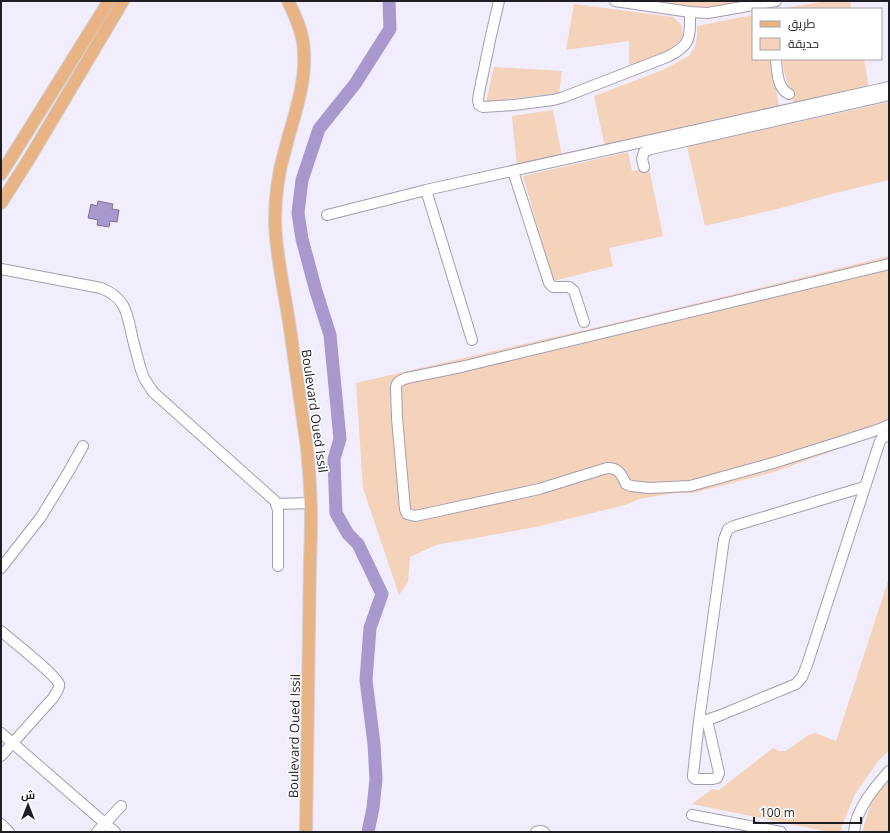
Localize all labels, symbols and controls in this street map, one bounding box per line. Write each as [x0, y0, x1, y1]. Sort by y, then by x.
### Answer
legend [752, 8, 882, 60]
text: طريق [788, 15, 816, 32]
text: حديقة [788, 35, 819, 52]
street label: Boulevard Oued Issil [297, 348, 333, 474]
street label: Boulevard Oued Issil [284, 674, 304, 798]
north arrow [8, 785, 48, 825]
text: ش [21, 787, 35, 802]
scale bar [754, 799, 861, 825]
text: 100 m [760, 804, 795, 821]

